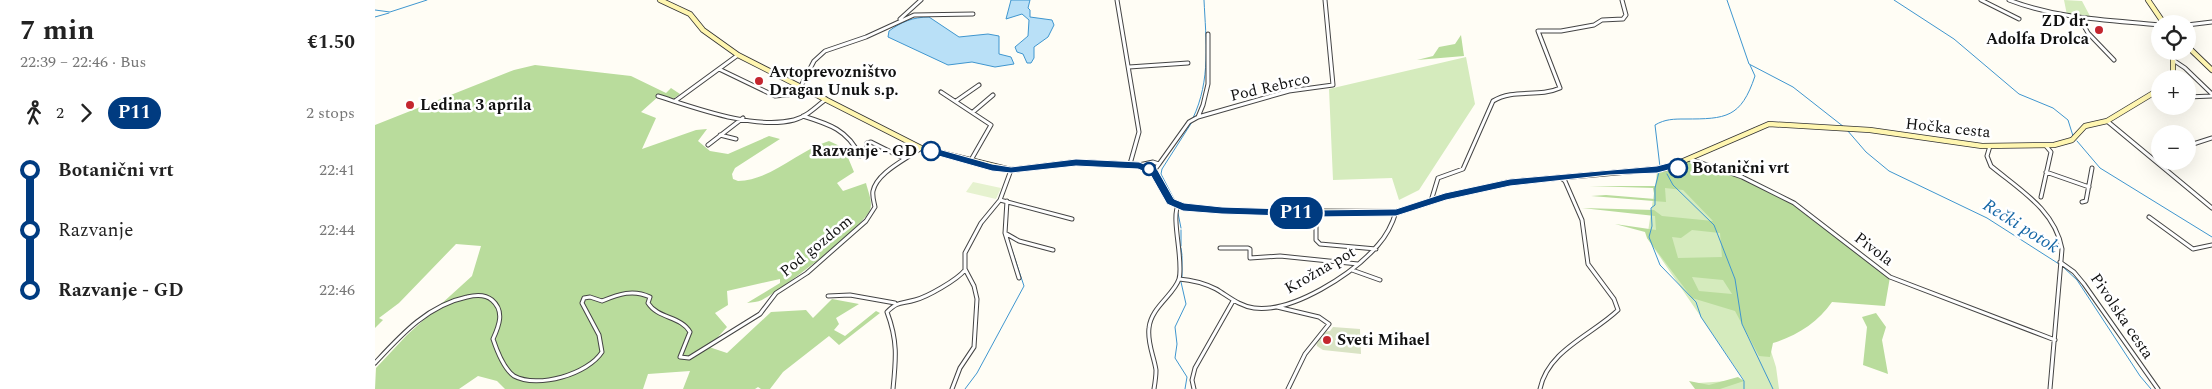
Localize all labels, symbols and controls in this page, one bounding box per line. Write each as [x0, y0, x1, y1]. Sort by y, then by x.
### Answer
text: 7 min [20, 9, 95, 52]
place label: ZD dr. Adolfa Drolca [1986, 9, 2090, 51]
map controls [2151, 15, 2196, 170]
button: locate [2151, 15, 2196, 60]
marker: ZD dr. Adolfa Drolca [2093, 24, 2105, 36]
text: €1.50 [307, 28, 355, 57]
text: 22:39 – 22:46 · Bus [20, 50, 146, 74]
place label: Avtoprevozništvo Dragan Unuk s.p. [769, 60, 899, 102]
street label: Pod Rebrco [1228, 66, 1312, 108]
button: + [2151, 70, 2196, 115]
marker: Avtoprevozništvo Dragan Unuk s.p. [753, 75, 765, 87]
place label: Ledina 3 aprila [420, 93, 532, 117]
icon: walk [20, 99, 48, 127]
icon: forward [72, 99, 100, 127]
text: P11 [118, 99, 151, 126]
marker: Ledina 3 aprila [404, 99, 416, 111]
text: 2 [56, 101, 64, 125]
text: 2 stops [306, 101, 355, 125]
street label: Hočka cesta [1904, 112, 1992, 144]
button: − [2151, 125, 2196, 170]
place label: Razvanje - GD [811, 139, 917, 163]
marker: Razvanje - GD [921, 141, 941, 161]
text: Botanični vrt [58, 156, 174, 185]
place label: Botanični vrt [1692, 156, 1790, 180]
text: 22:41 [319, 158, 355, 182]
marker: Botanični vrt [1668, 158, 1688, 178]
unlabelled marker [1142, 162, 1156, 176]
water label: Rečki potok [1978, 192, 2065, 260]
line badge: P11 [1267, 197, 1325, 229]
text: P11 [1280, 199, 1312, 226]
street label: Pod gozdom [774, 209, 858, 283]
text: Razvanje [58, 216, 134, 245]
text: 22:44 [319, 218, 355, 242]
street label: Pivola [1849, 226, 1899, 272]
street label: Krožna pot [1280, 240, 1360, 300]
street label: Pivolska cesta [2084, 268, 2160, 364]
text: Razvanje - GD [58, 276, 183, 305]
text: 22:46 [319, 278, 355, 302]
place label: Sveti Mihael [1337, 328, 1430, 352]
marker: Sveti Mihael [1321, 334, 1333, 346]

